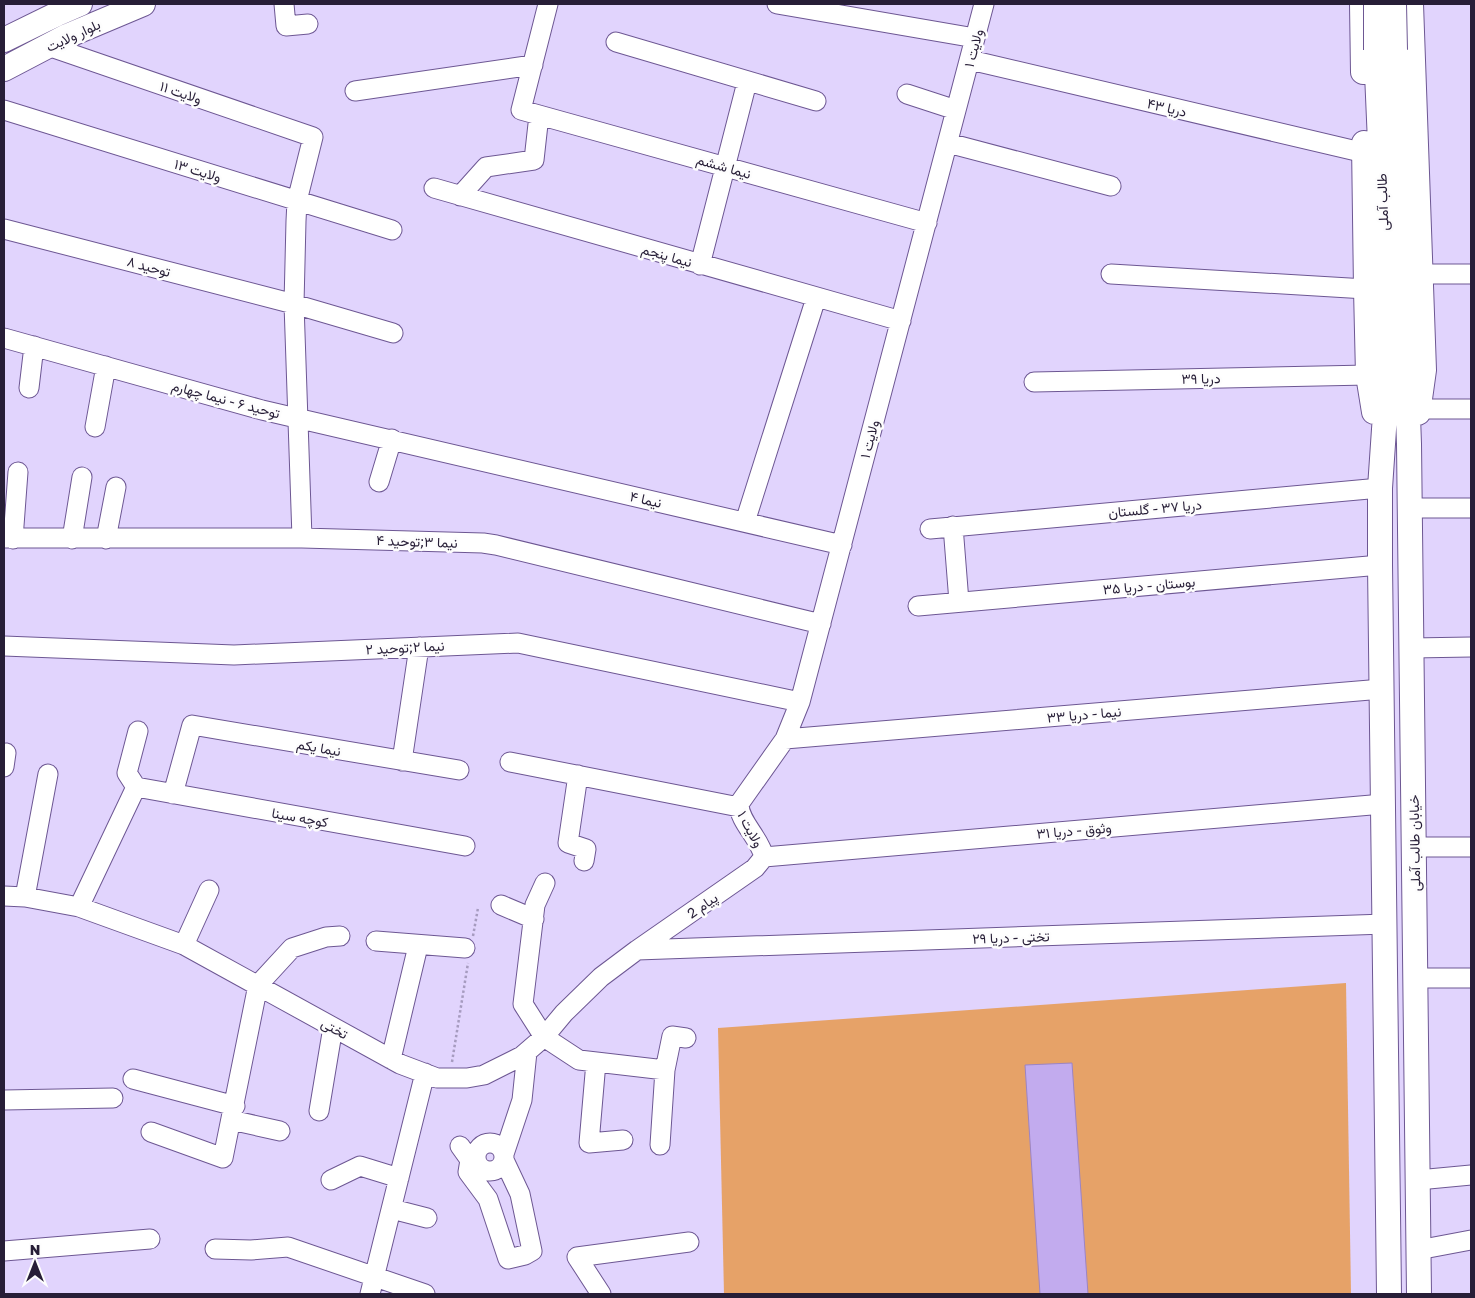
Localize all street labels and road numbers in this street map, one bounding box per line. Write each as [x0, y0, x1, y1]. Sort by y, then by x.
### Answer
street label: بلوار ولایت [43, 15, 103, 56]
street label: ولایت ۱ [960, 27, 987, 69]
street label: ولایت ۱۱ [158, 77, 204, 108]
street label: دریا ۴۳ [1145, 94, 1189, 121]
street label: نیما ششم [694, 150, 753, 183]
street label: ولایت ۱۳ [172, 155, 224, 186]
street label: طالب آملی [1373, 173, 1392, 231]
street label: نیما پنجم [639, 240, 694, 272]
street label: توحید ۸ [125, 252, 173, 281]
street label: دریا ۳۹ [1181, 369, 1221, 388]
street label: توحید ۶ - نیما چهارم [169, 376, 282, 424]
street label: ولایت ۱ [856, 418, 883, 460]
street label: نیما ۴ [628, 487, 664, 511]
street label: دریا ۳۷ - گلستان [1108, 495, 1203, 522]
street label: نیما ۳;توحید ۴ [376, 531, 458, 552]
street label: بوستان - دریا ۳۵ [1102, 572, 1196, 599]
street label: نیما ۲;توحید ۲ [365, 636, 445, 659]
street label: نیما - دریا ۳۳ [1046, 702, 1122, 727]
street label: نیما یکم [295, 735, 342, 760]
street label: خیابان طالب آملی [1405, 795, 1424, 891]
street label: کوچه سینا [270, 804, 330, 832]
street label: ولایت ۱ [733, 808, 768, 851]
street label: وثوق - دریا ۳۱ [1036, 818, 1112, 843]
street label: پیام 2 [683, 888, 722, 923]
street label: تختی - دریا ۲۹ [972, 927, 1050, 948]
street label: تختی [318, 1014, 351, 1043]

